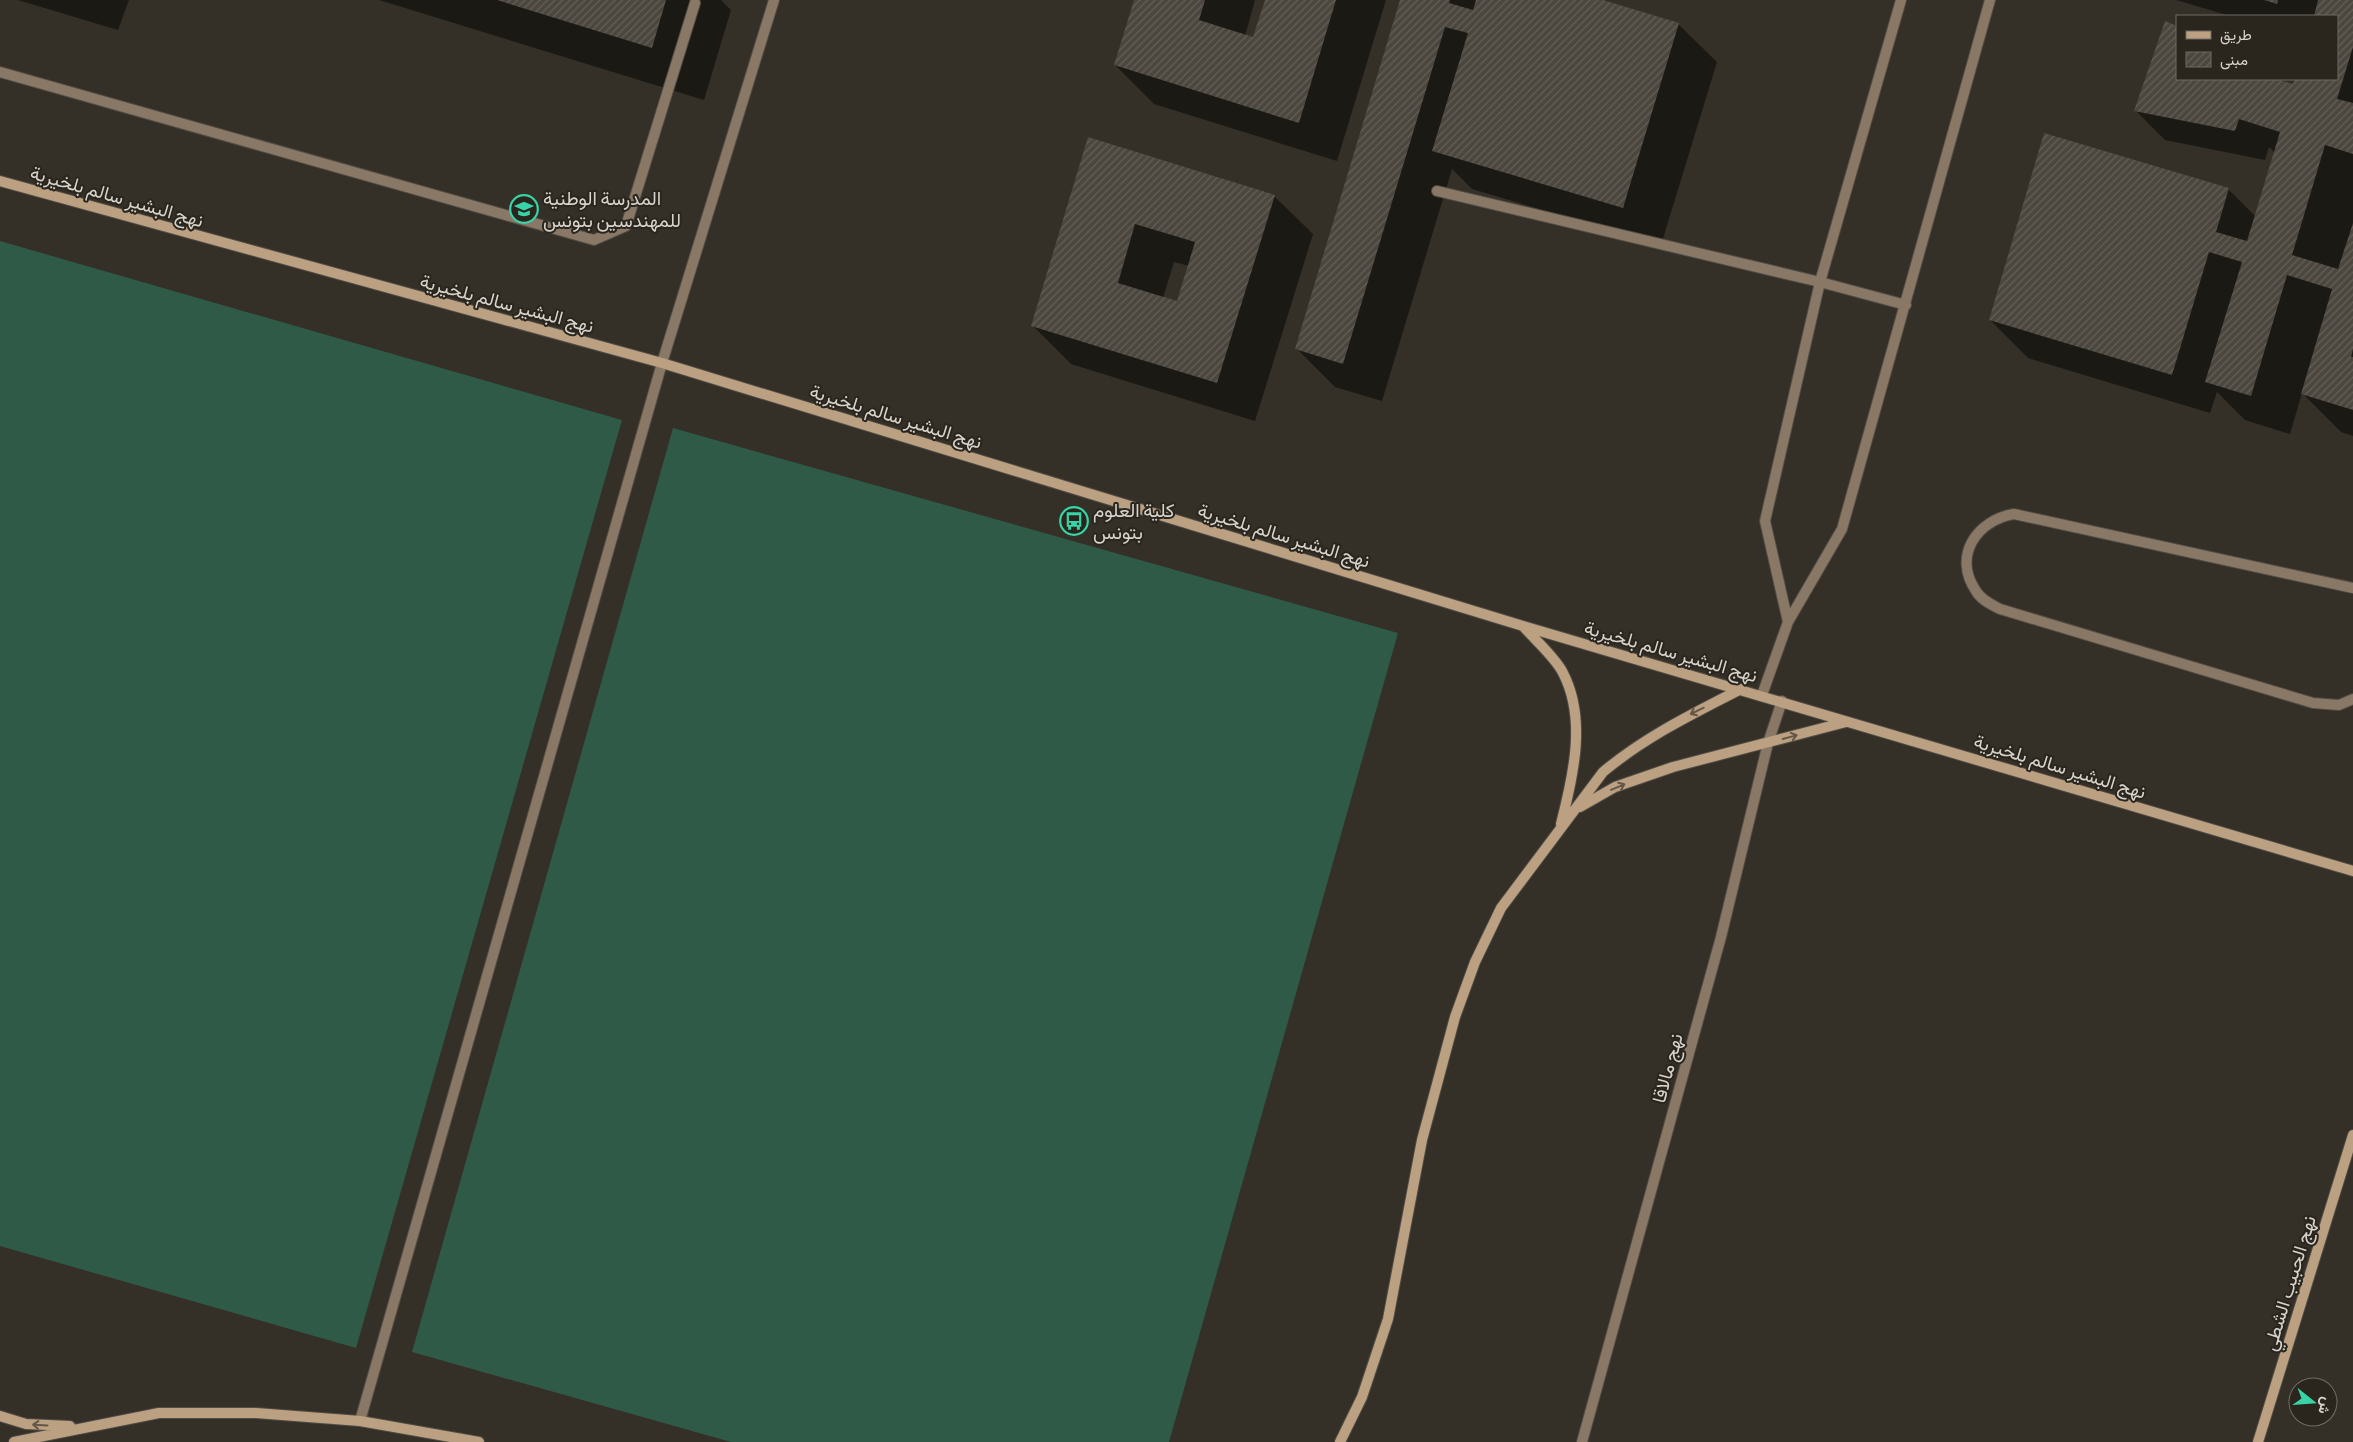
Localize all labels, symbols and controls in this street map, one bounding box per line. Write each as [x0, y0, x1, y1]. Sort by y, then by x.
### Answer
legend [2176, 15, 2338, 80]
text: طريق [2220, 25, 2252, 45]
text: مبنى [2220, 50, 2248, 70]
street label: نهج البشير سالم بلخيرية [27, 160, 206, 234]
place label: المدرسة الوطنية للمهندسين بتونس [543, 186, 681, 232]
school or university icon: المدرسة الوطنية للمهندسين بتونس [509, 194, 539, 224]
street label: نهج البشير سالم بلخيرية [417, 268, 597, 340]
street label: نهج البشير سالم بلخيرية [806, 378, 985, 456]
street label: نهج البشير سالم بلخيرية [1194, 497, 1373, 575]
place label: كلية العلوم بتونس [1093, 498, 1174, 544]
bus stop icon: كلية العلوم بتونس [1059, 506, 1089, 536]
street label: نهج البشير سالم بلخيرية [1581, 615, 1760, 689]
one-way arrow [1690, 707, 1705, 716]
street label: نهج البشير سالم بلخيرية [1970, 728, 2149, 806]
one-way arrow [1782, 731, 1798, 741]
one-way arrow [1610, 781, 1625, 791]
street label: نهج مالاقا [1646, 1031, 1690, 1106]
street label: نهج الحبيب الشطي [2257, 1212, 2325, 1355]
north arrow [2288, 1377, 2338, 1427]
text: ش [2314, 1395, 2336, 1417]
one-way arrow [32, 1420, 48, 1429]

